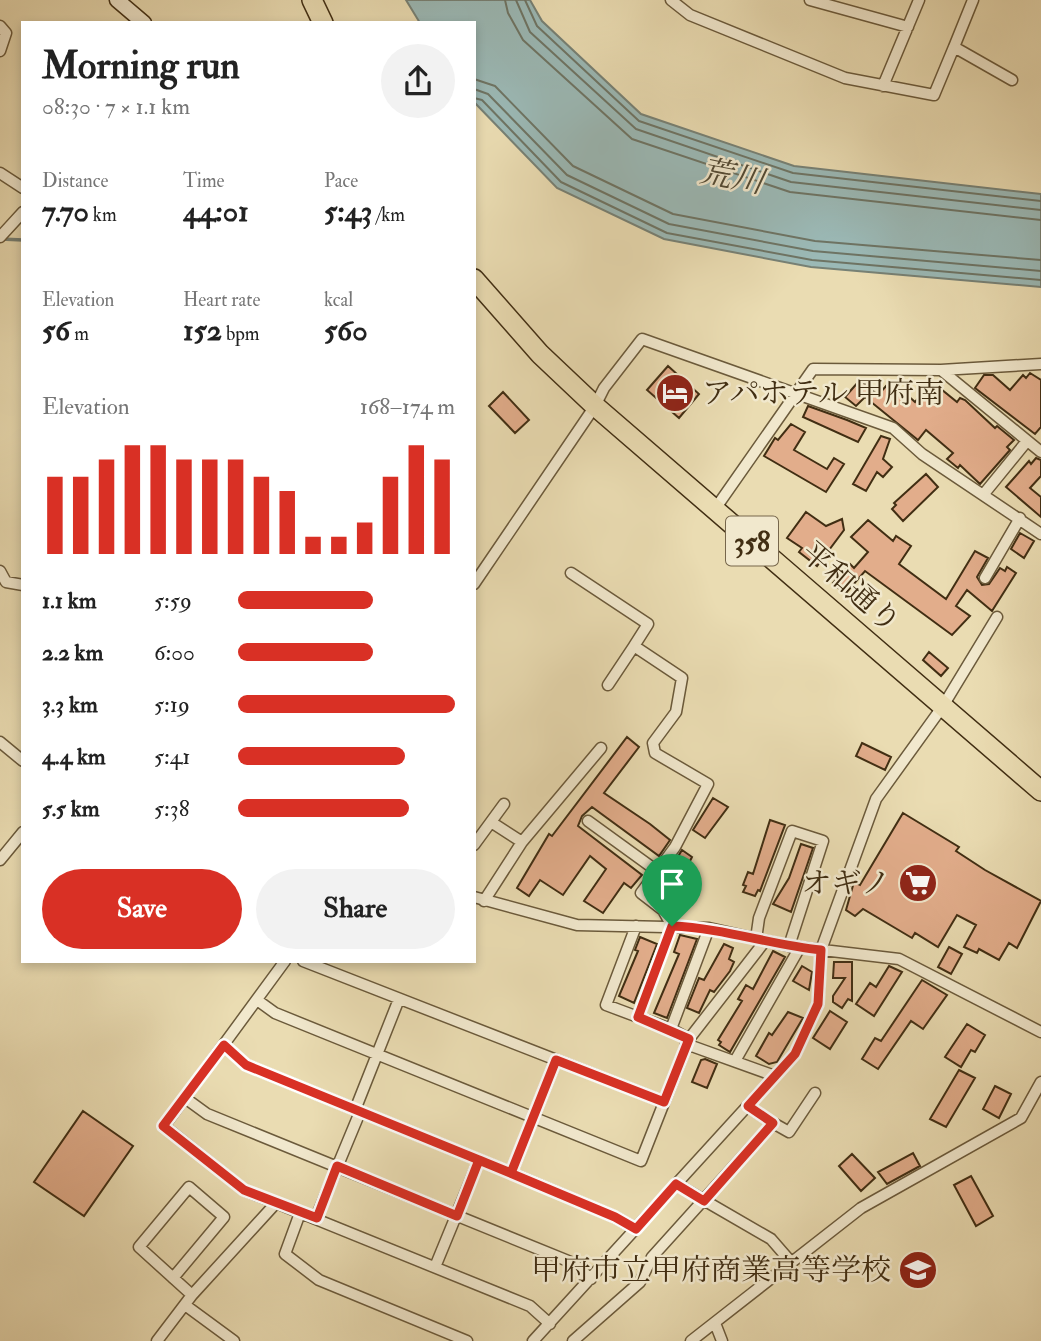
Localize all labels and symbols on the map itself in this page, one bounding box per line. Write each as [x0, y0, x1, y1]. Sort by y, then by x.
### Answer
water label: 荒川 [697, 151, 770, 203]
hotel icon: アパホテル 甲府南 [654, 372, 696, 414]
place label: アパホテル 甲府南 [702, 375, 944, 412]
road number: 358 [726, 516, 778, 566]
street label: 平和通り [793, 534, 908, 641]
pin [642, 854, 702, 926]
supermarket icon: オギノ [897, 862, 939, 904]
place label: オギノ [802, 865, 891, 902]
school or university icon: 甲府市立甲府商業高等学校 [897, 1249, 939, 1291]
place label: 甲府市立甲府商業高等学校 [531, 1252, 891, 1289]

